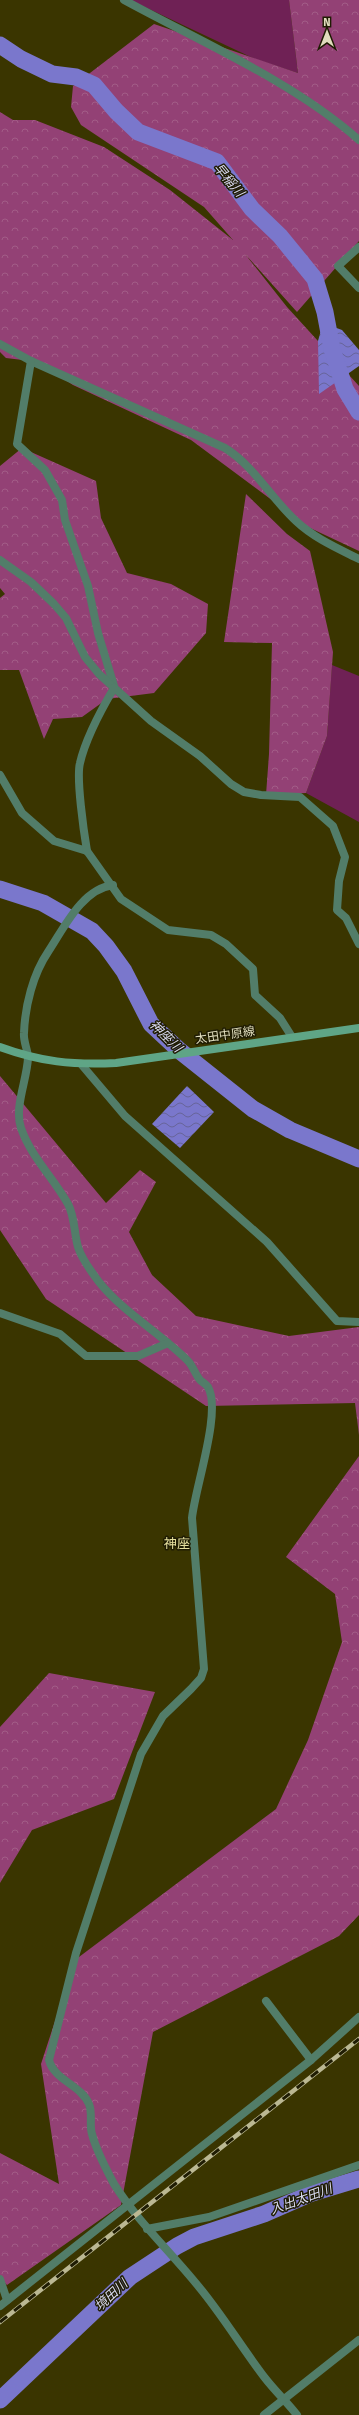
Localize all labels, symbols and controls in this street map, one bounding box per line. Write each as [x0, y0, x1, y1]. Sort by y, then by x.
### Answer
north arrow [307, 12, 347, 52]
text: N [323, 16, 331, 29]
water label: 早稲川 [211, 160, 249, 201]
water label: 神座川 [147, 1017, 187, 1057]
street label: 太田中原線 [194, 1024, 256, 1046]
district label: 神座 [164, 1536, 190, 1551]
water label: 入出太田川 [268, 2180, 336, 2217]
water label: 境田川 [92, 2275, 132, 2314]

